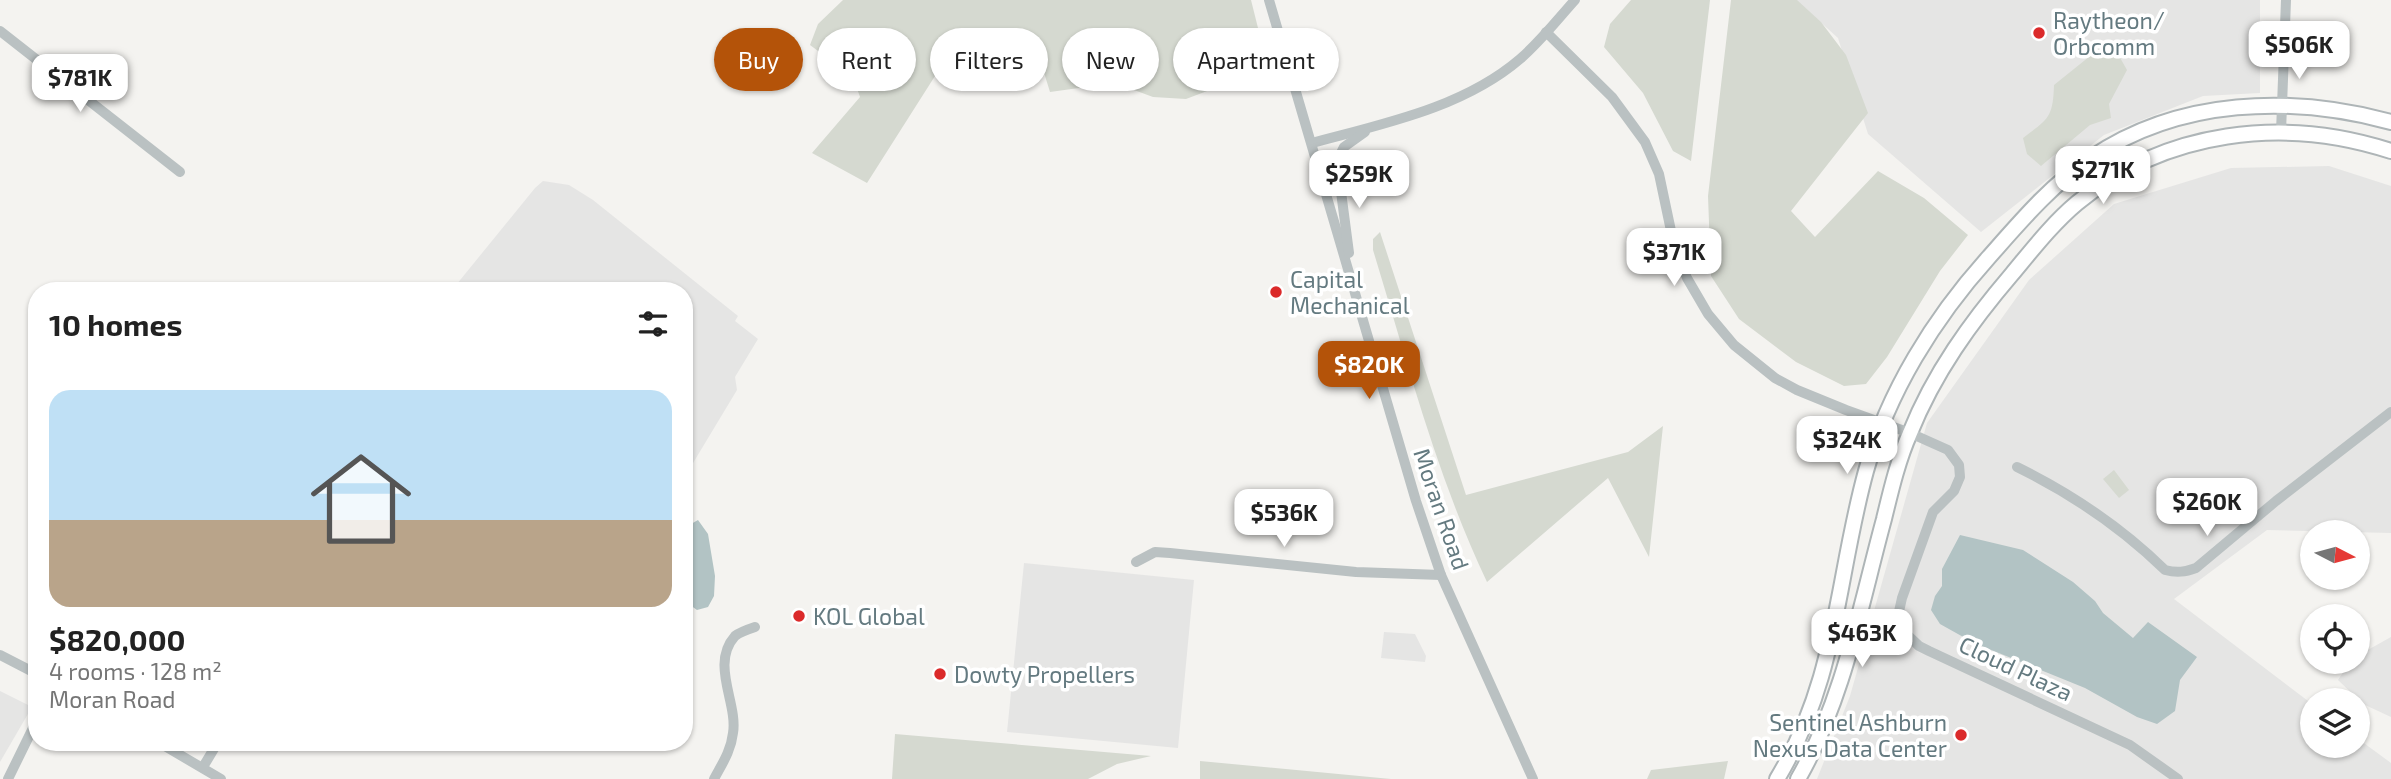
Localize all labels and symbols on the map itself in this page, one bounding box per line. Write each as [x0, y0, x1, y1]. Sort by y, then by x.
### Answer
place label: Raytheon/ Orbcomm [2053, 6, 2165, 60]
pin: $506K [2250, 22, 2348, 81]
marker: Raytheon/ Orbcomm [2031, 25, 2047, 41]
pin: $781K [31, 54, 129, 114]
pin: $271K [2054, 146, 2152, 206]
pin: $259K [1310, 150, 1408, 210]
pin: $371K [1625, 229, 1723, 288]
place label: Capital Mechanical [1290, 265, 1410, 319]
marker: Capital Mechanical [1268, 284, 1284, 300]
pin: $820K [1320, 342, 1418, 401]
pin: $324K [1798, 416, 1896, 476]
street label: Moran Road [1408, 445, 1476, 573]
pin: $260K [2158, 478, 2256, 538]
pin: $536K [1235, 490, 1333, 549]
north arrow [2300, 520, 2370, 590]
place label: KOL Global [813, 602, 925, 630]
marker: KOL Global [791, 608, 807, 624]
pin: $463K [1813, 610, 1911, 669]
street label: Cloud Plaza [1955, 630, 2077, 706]
place label: Dowty Propellers [954, 660, 1135, 688]
marker: Dowty Propellers [932, 666, 948, 682]
place label: Sentinel Ashburn Nexus Data Center [1753, 708, 1947, 762]
marker: Sentinel Ashburn Nexus Data Center [1953, 727, 1969, 743]

